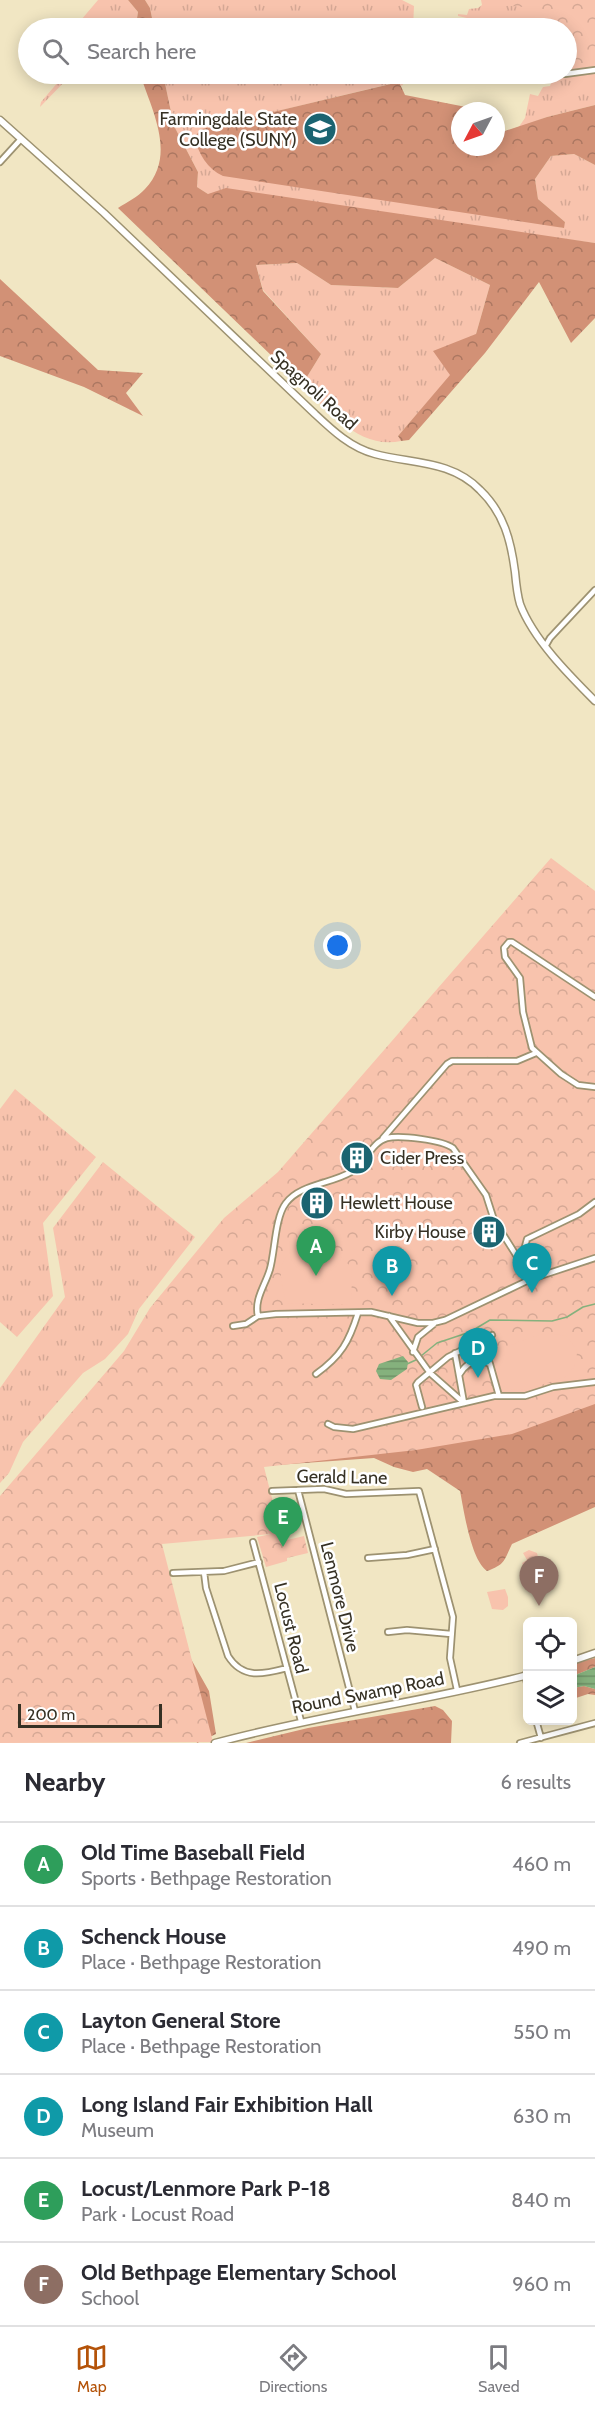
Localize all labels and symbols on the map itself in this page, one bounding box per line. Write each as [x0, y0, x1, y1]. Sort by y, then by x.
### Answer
north arrow [451, 102, 505, 156]
place label: Farmingdale State College (SUNY) [160, 108, 297, 151]
school or university icon: Farmingdale State College (SUNY) [302, 111, 338, 147]
street label: Spagnoli Road [266, 345, 362, 435]
your location [323, 931, 352, 960]
building icon: Cider Press [339, 1140, 375, 1176]
place label: Cider Press [380, 1147, 464, 1169]
building icon: Hewlett House [299, 1185, 335, 1221]
place label: Hewlett House [340, 1192, 453, 1214]
building icon: Kirby House [471, 1214, 507, 1250]
place label: Kirby House [374, 1221, 466, 1243]
pin: A [296, 1226, 336, 1276]
pin: C [512, 1244, 552, 1293]
pin: B [372, 1246, 412, 1296]
pin: D [458, 1328, 498, 1378]
street label: Gerald Lane [297, 1465, 387, 1489]
pin: E [264, 1498, 302, 1547]
street label: Lenmore Drive [316, 1540, 364, 1654]
pin: F [520, 1556, 558, 1606]
street label: Locust Road [269, 1580, 313, 1676]
street label: Round Swamp Road [290, 1667, 446, 1719]
scale bar [18, 1701, 162, 1728]

